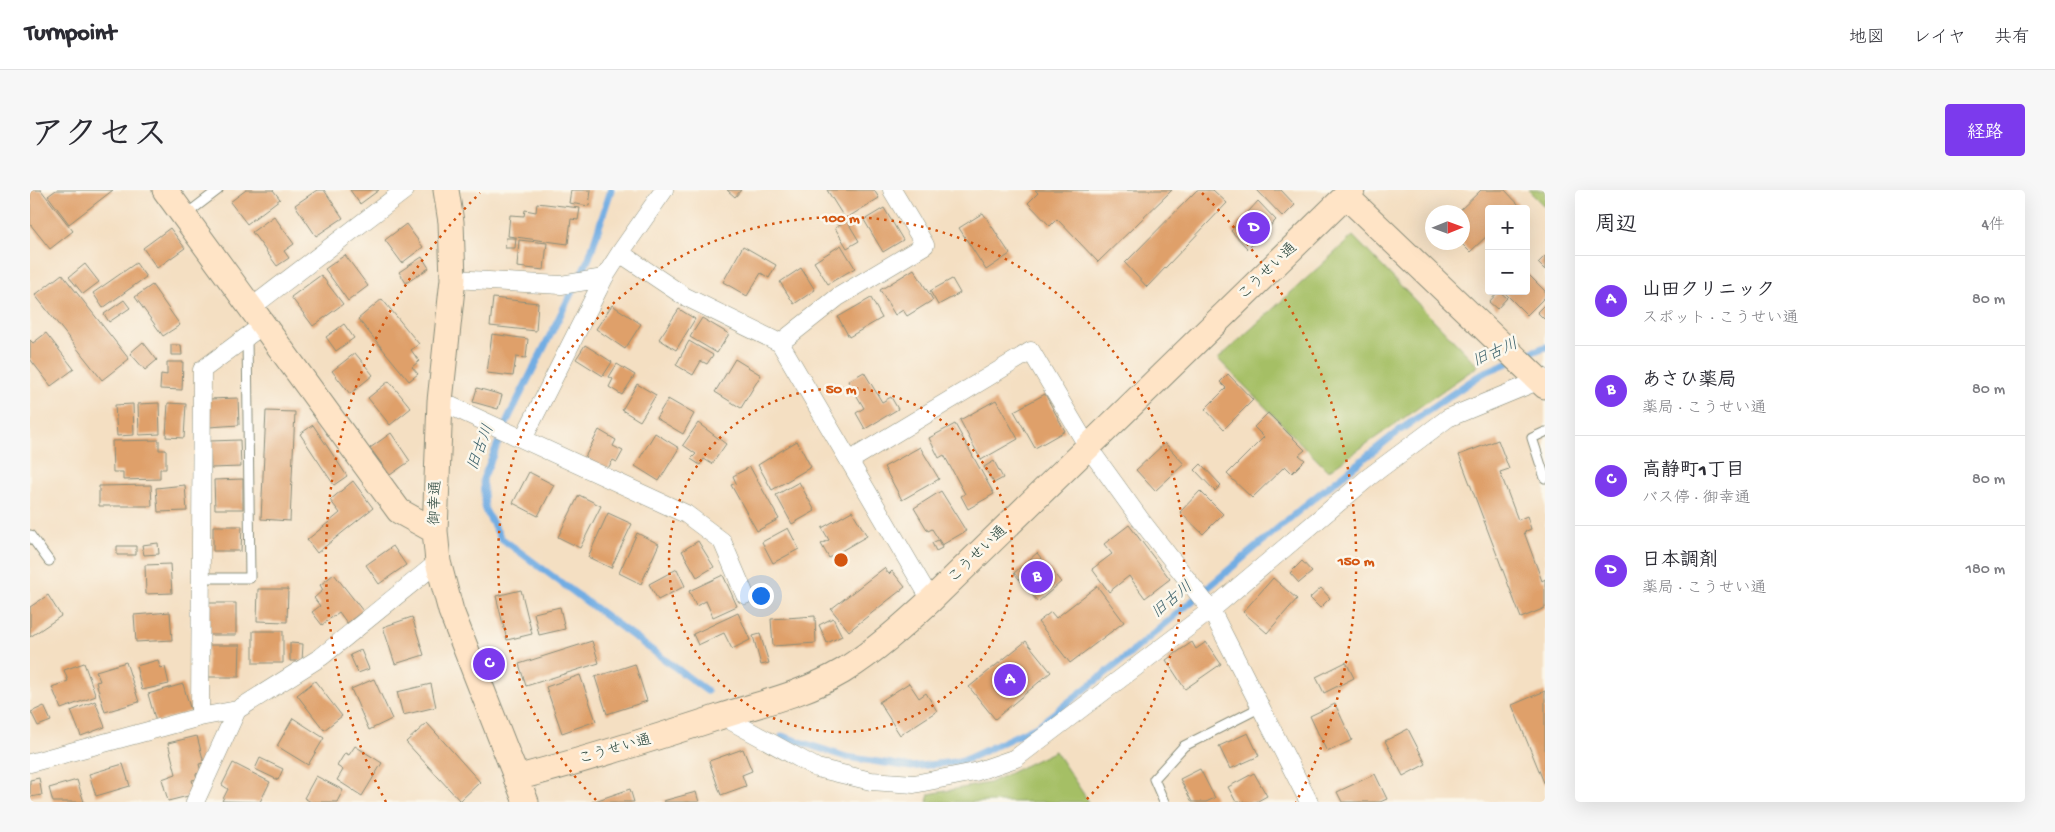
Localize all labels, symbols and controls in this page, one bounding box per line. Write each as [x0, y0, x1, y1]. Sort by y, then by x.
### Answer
text: Turnpoint [25, 20, 116, 49]
text: 地図 [1849, 28, 1885, 49]
text: レイヤ [1913, 28, 1966, 49]
text: 共有 [1994, 28, 2030, 49]
button: 経路 [1945, 104, 2025, 156]
text: アクセス [30, 117, 168, 158]
north arrow [1425, 205, 1470, 250]
map controls [1485, 205, 1530, 295]
button: + [1485, 205, 1530, 250]
pin: D [1238, 209, 1270, 247]
text: 100 m [821, 210, 860, 228]
text: 周辺 [1595, 214, 1637, 239]
text: 4件 [1981, 217, 2005, 236]
street label: こうせい通 [1235, 239, 1301, 305]
button: − [1485, 250, 1530, 295]
text: 山田クリニック [1642, 280, 1775, 303]
text: A [1606, 291, 1616, 310]
text: 80 m [1972, 291, 2005, 310]
text: スポット · こうせい通 [1642, 310, 1799, 329]
water label: 旧古川 [1470, 335, 1522, 372]
text: あさひ薬局 [1642, 370, 1736, 393]
text: 50 m [826, 381, 857, 399]
text: B [1607, 381, 1615, 400]
text: 80 m [1972, 381, 2005, 400]
text: 薬局 · こうせい通 [1642, 400, 1767, 419]
water label: 旧古川 [464, 422, 499, 474]
text: 高静町1丁目 [1642, 460, 1745, 483]
text: C [1607, 471, 1615, 490]
text: 80 m [1972, 471, 2005, 490]
street label: 御幸通 [425, 480, 446, 526]
text: バス停 · 御幸通 [1642, 490, 1751, 509]
street label: こうせい通 [945, 522, 1011, 588]
text: 日本調剤 [1642, 550, 1718, 573]
centre of rings [832, 551, 850, 569]
text: 150 m [1337, 553, 1375, 571]
pin: B [1021, 558, 1053, 596]
text: D [1606, 561, 1616, 580]
text: 180 m [1966, 561, 2005, 580]
water label: 旧古川 [1148, 578, 1197, 624]
text: 薬局 · こうせい通 [1642, 580, 1767, 599]
your location [748, 583, 774, 609]
pin: C [473, 645, 505, 683]
pin: A [994, 661, 1026, 699]
street label: こうせい通 [576, 731, 654, 769]

